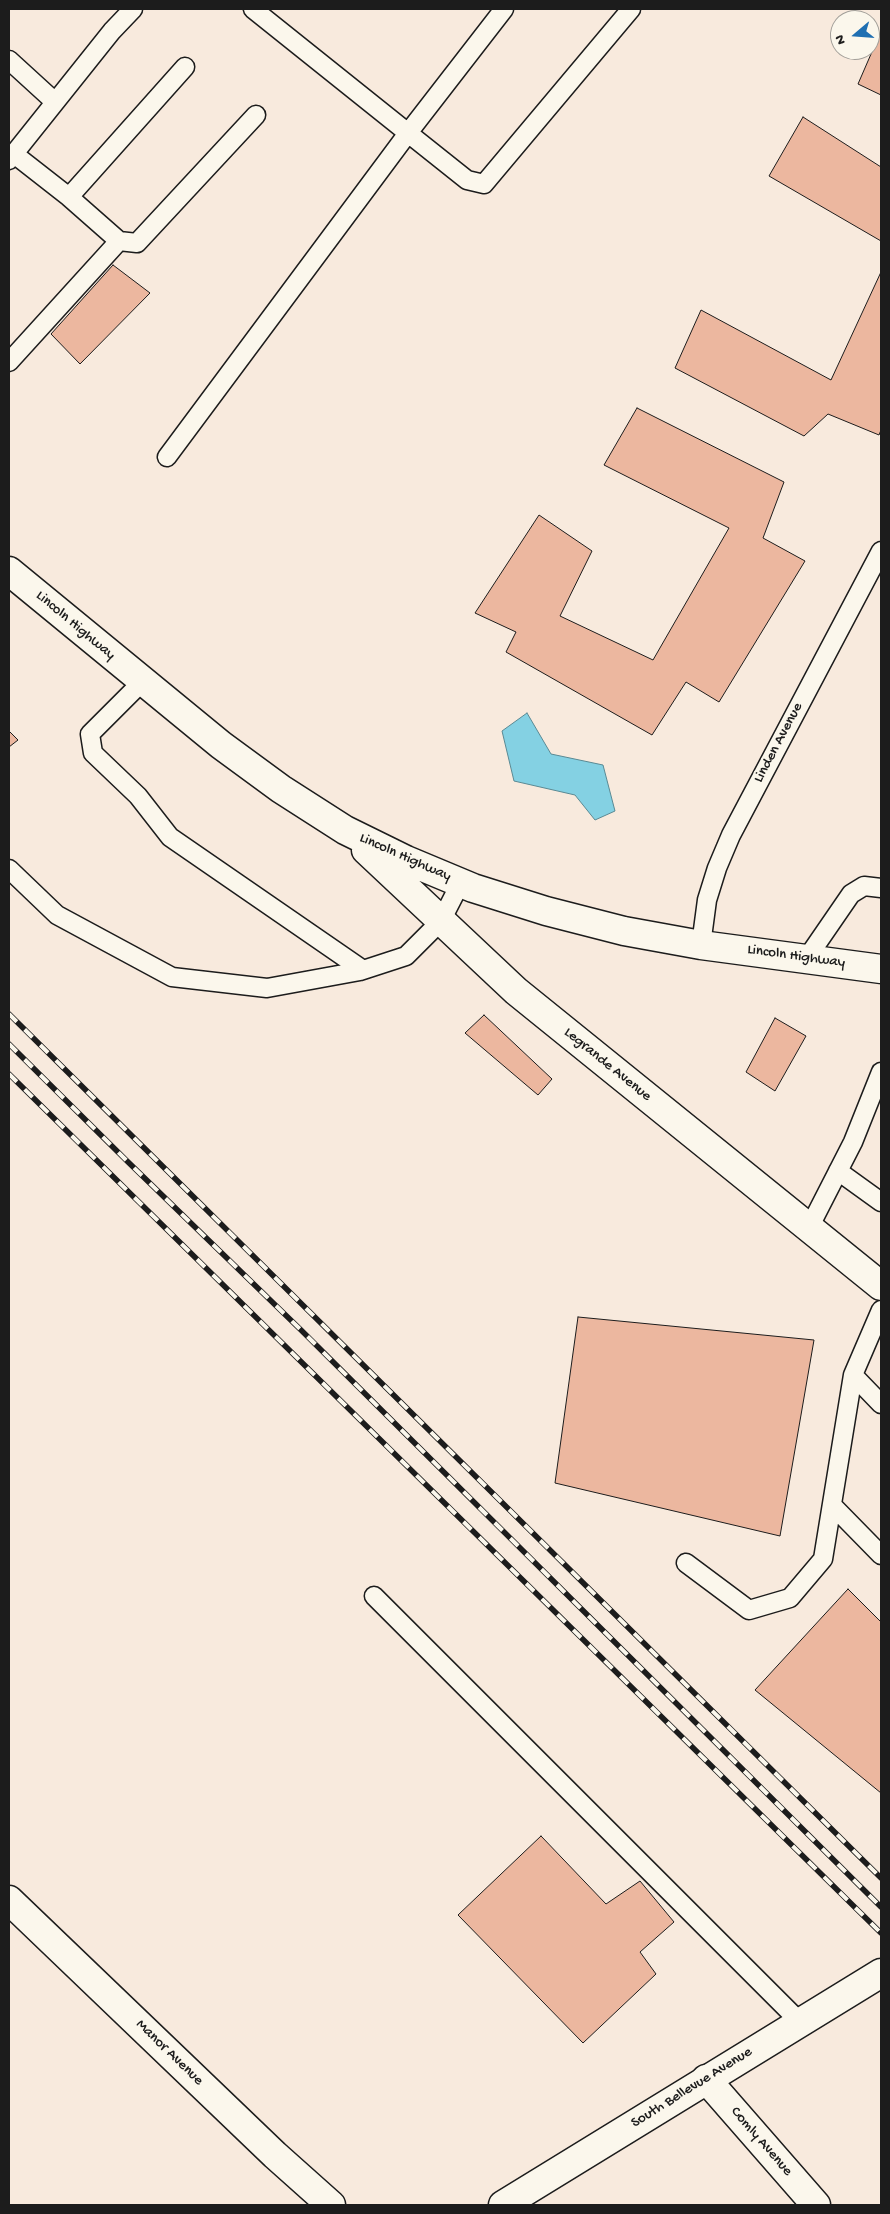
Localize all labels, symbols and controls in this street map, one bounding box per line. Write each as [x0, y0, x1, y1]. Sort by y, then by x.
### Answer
north arrow [830, 10, 880, 60]
text: N [832, 33, 851, 46]
street label: Lincoln Highway [31, 587, 119, 665]
street label: Linden Avenue [750, 700, 808, 786]
street label: Lincoln Highway [356, 830, 454, 886]
street label: Lincoln Highway [746, 941, 846, 973]
street label: Legrande Avenue [559, 1024, 655, 1106]
street label: Manor Avenue [131, 2016, 207, 2090]
street label: South Bellevue Avenue [628, 2043, 756, 2133]
street label: Comly Avenue [726, 2104, 796, 2180]

